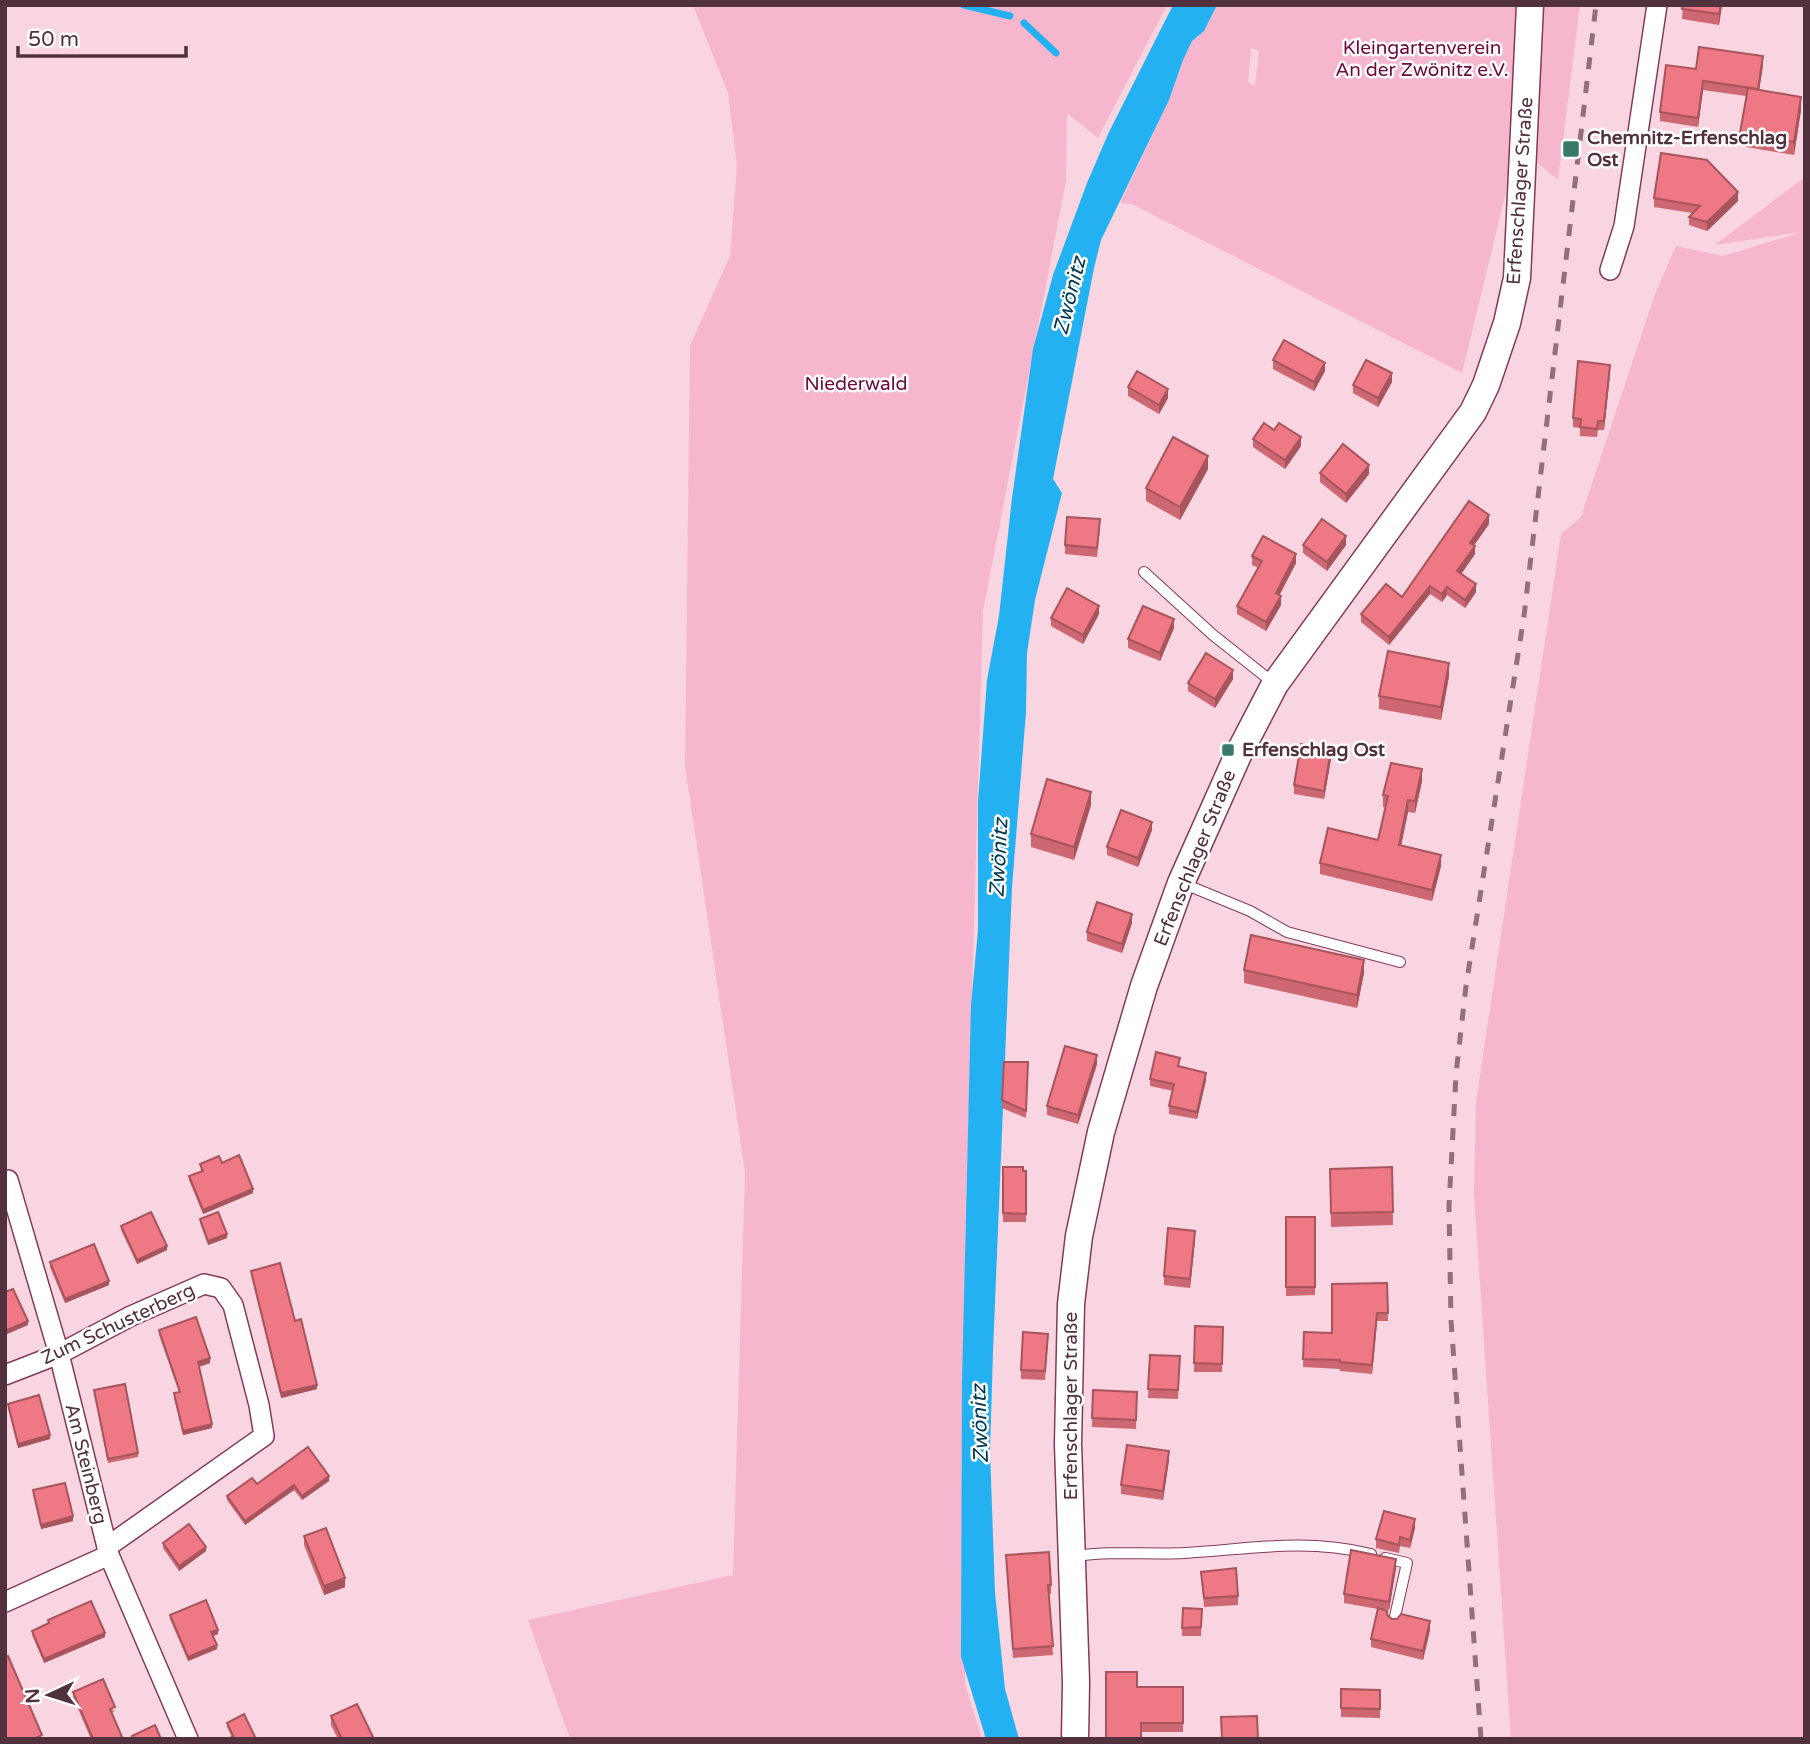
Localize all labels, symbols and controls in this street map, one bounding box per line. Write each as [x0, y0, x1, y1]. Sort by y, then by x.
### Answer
scale bar [18, 14, 186, 58]
text: 50 m [28, 27, 79, 52]
park label: Kleingartenverein An der Zwönitz e.V. [1335, 37, 1509, 81]
street label: Erfenschlager Straße [1502, 96, 1538, 286]
place label: Chemnitz-Erfenschlag Ost [1587, 127, 1787, 171]
marker: Chemnitz-Erfenschlag Ost [1561, 139, 1581, 159]
water label: Zwönitz [1048, 253, 1092, 337]
park label: Niederwald [805, 373, 907, 395]
place label: Erfenschlag Ost [1242, 739, 1386, 762]
marker: Erfenschlag Ost [1220, 742, 1236, 758]
street label: Erfenschlager Straße [1150, 767, 1240, 949]
water label: Zwönitz [984, 816, 1014, 898]
street label: Zum Schusterberg [38, 1279, 198, 1369]
street label: Erfenschlager Straße [1060, 1312, 1082, 1500]
water label: Zwönitz [966, 1382, 994, 1464]
street label: Am Steinberg [60, 1401, 112, 1527]
north arrow [14, 1660, 84, 1730]
text: N [22, 1688, 45, 1704]

